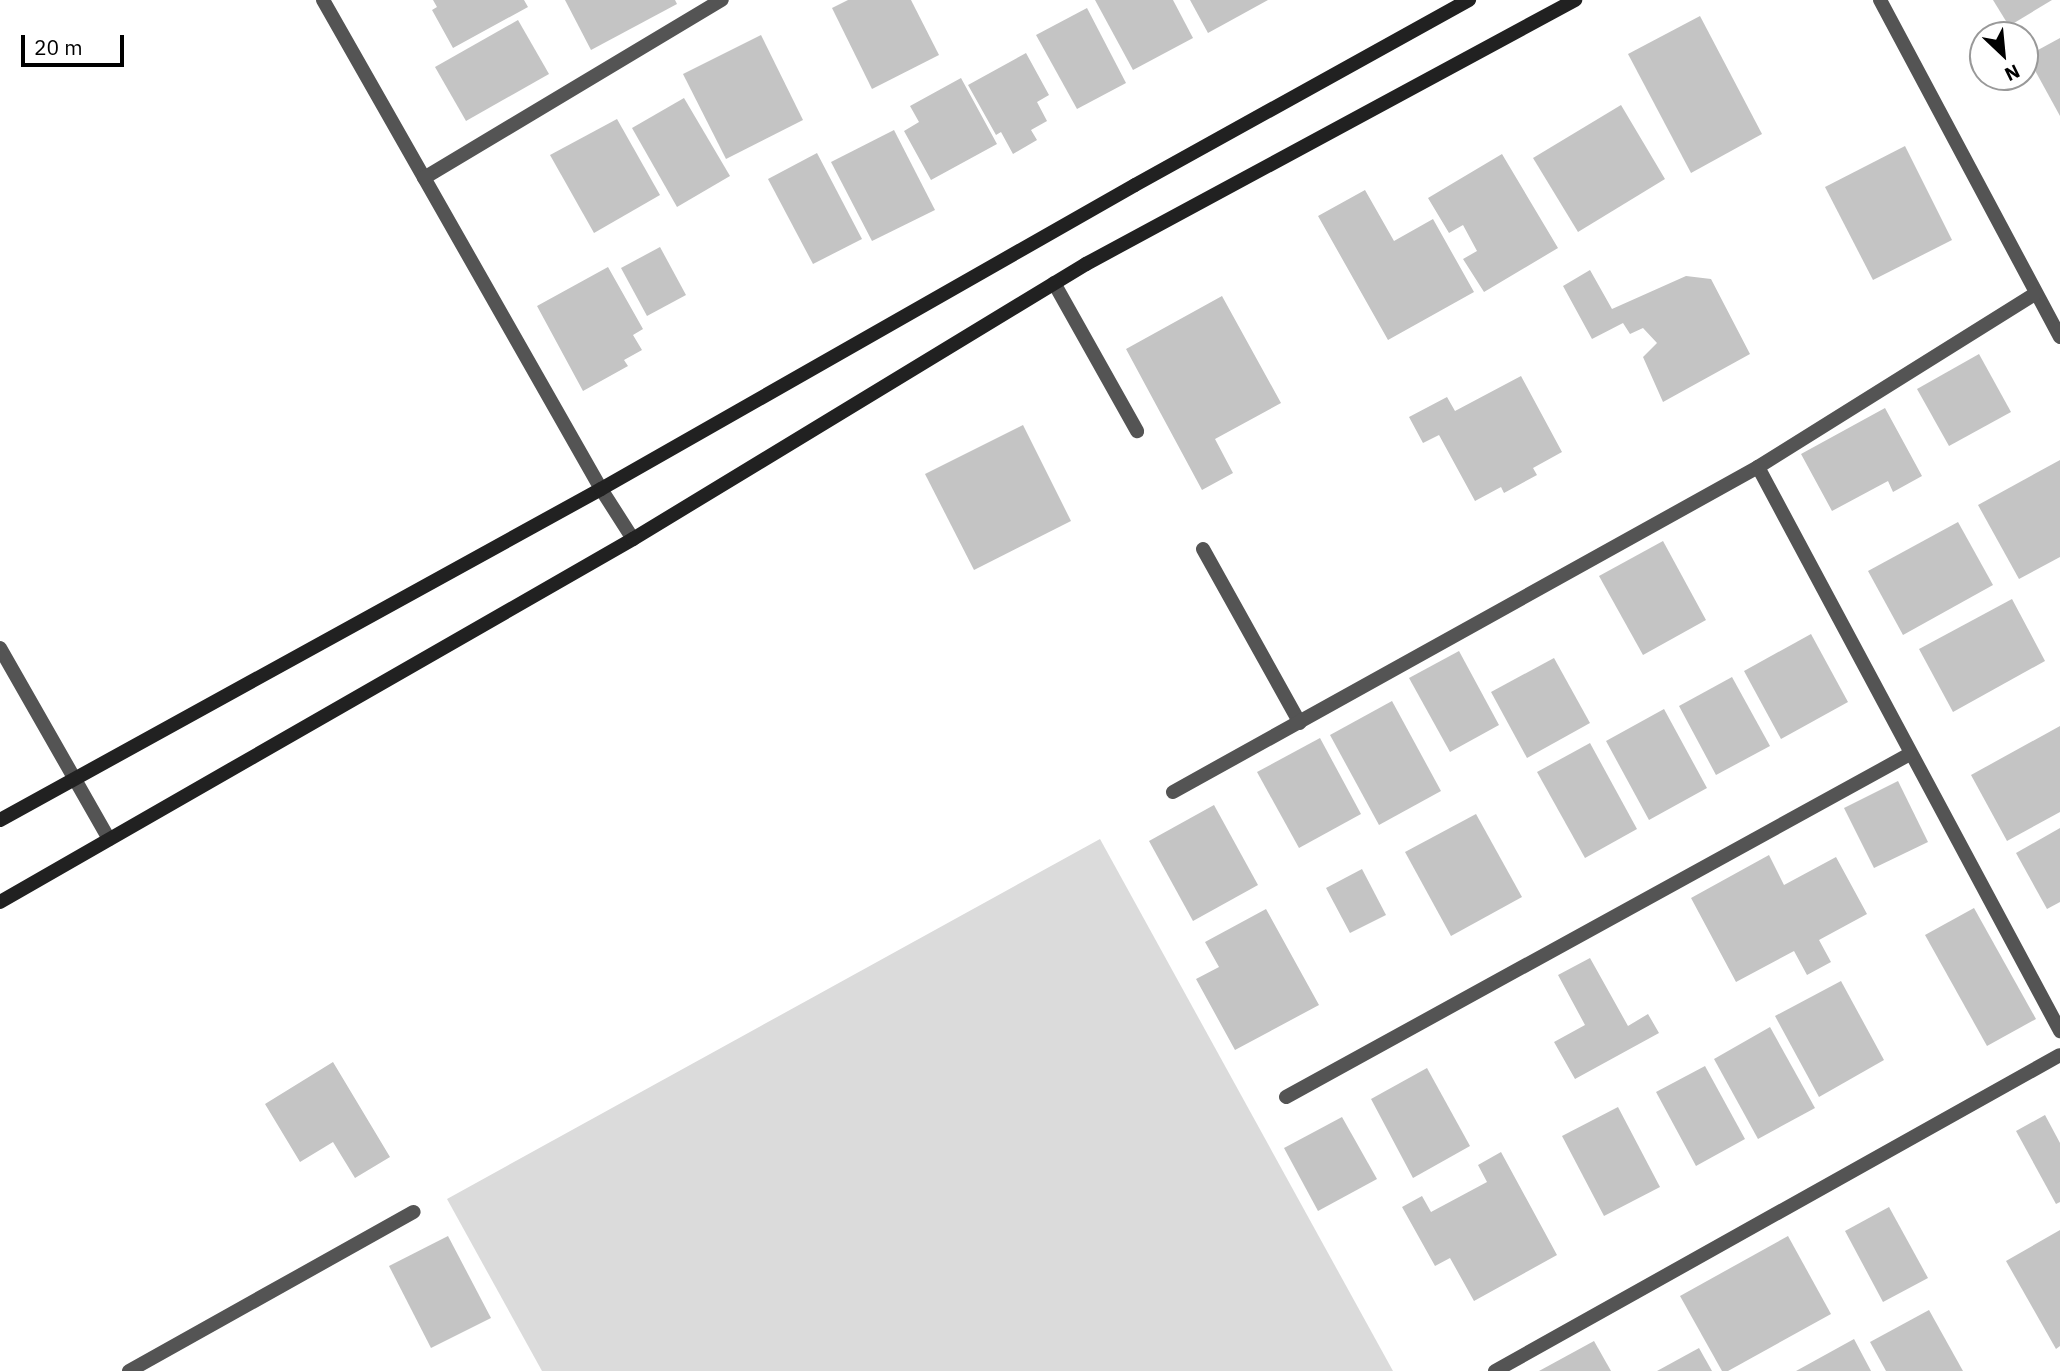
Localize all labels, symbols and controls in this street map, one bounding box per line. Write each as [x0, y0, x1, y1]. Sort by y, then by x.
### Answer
scale bar [24, 21, 128, 65]
north arrow [1969, 21, 2039, 91]
text: 20 m [34, 33, 83, 61]
text: N [2001, 59, 2024, 87]

